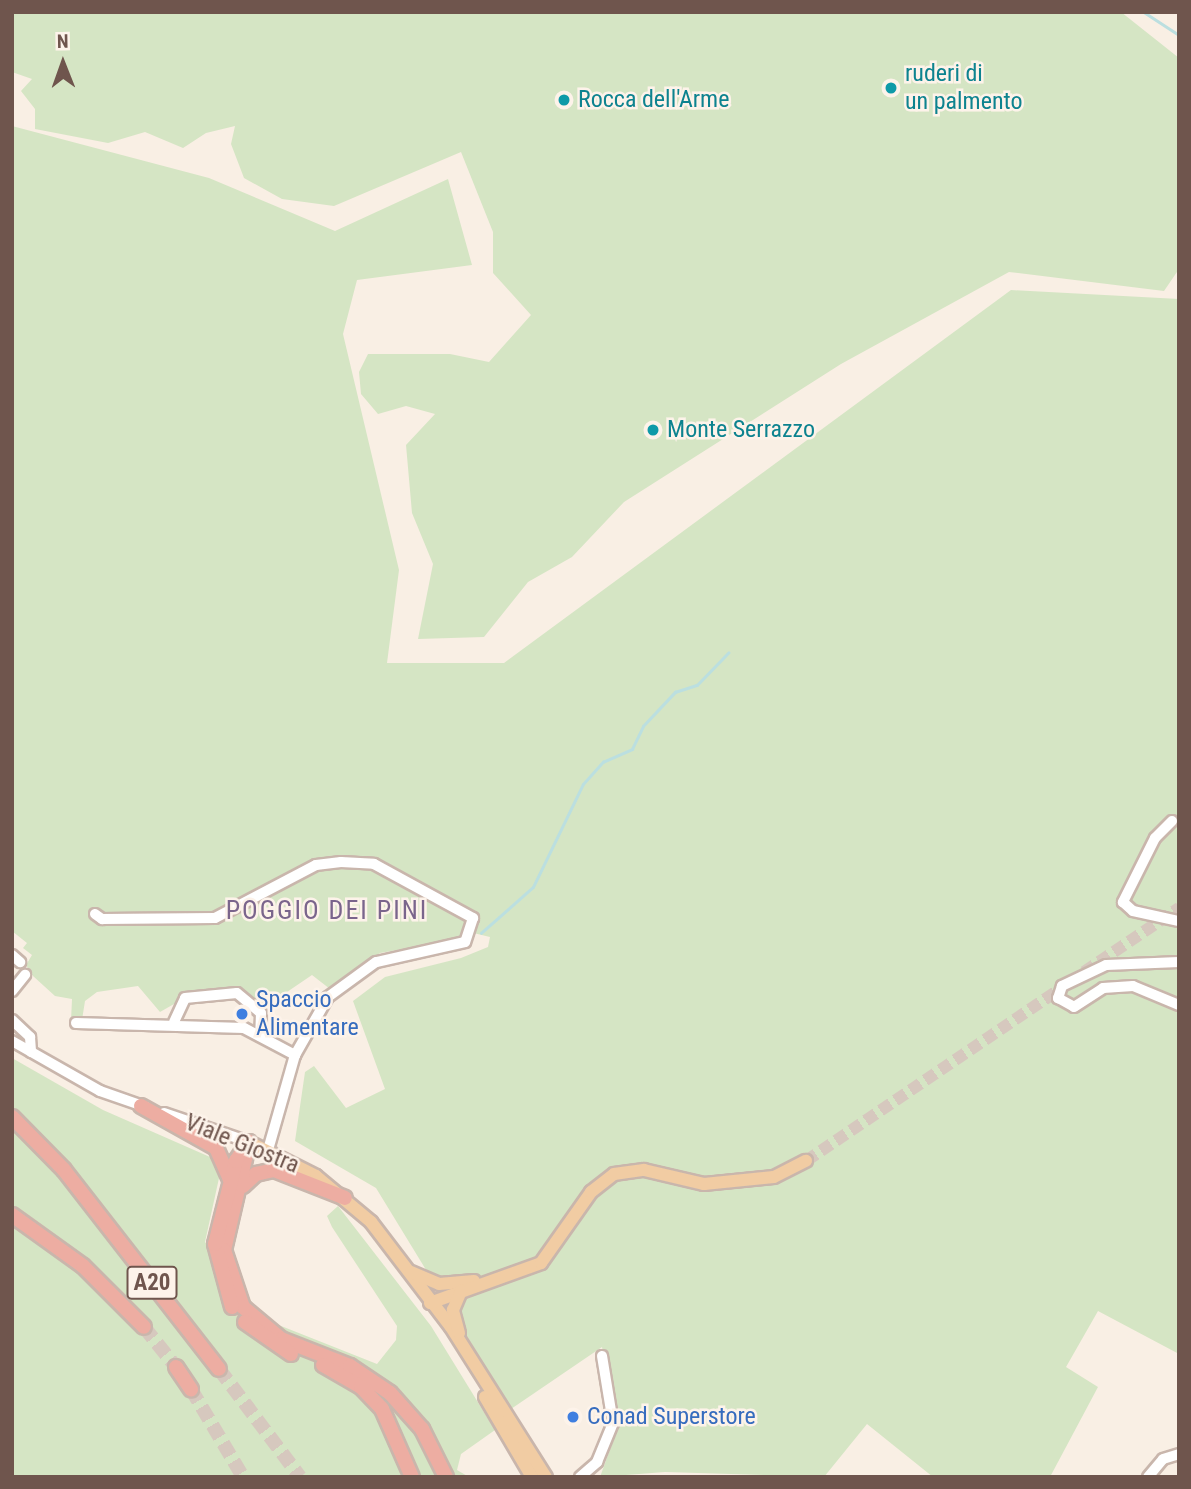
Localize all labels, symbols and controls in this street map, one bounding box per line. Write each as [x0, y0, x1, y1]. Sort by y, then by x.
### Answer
north arrow [28, 28, 98, 98]
text: N [57, 30, 69, 53]
place label: ruderi di un palmento [905, 60, 1022, 116]
marker: ruderi di un palmento [883, 80, 899, 96]
place label: Rocca dell'Arme [578, 86, 729, 114]
marker: Rocca dell'Arme [556, 92, 572, 108]
place label: Monte Serrazzo [667, 416, 815, 444]
marker: Monte Serrazzo [645, 422, 661, 438]
district label: POGGIO DEI PINI [228, 895, 426, 927]
place label: Spaccio Alimentare [256, 986, 359, 1042]
marker: Spaccio Alimentare [234, 1006, 250, 1022]
street label: Viale Giostra [181, 1108, 303, 1180]
road number: A20 [126, 1264, 178, 1302]
place label: Conad Superstore [587, 1403, 756, 1431]
marker: Conad Superstore [565, 1409, 581, 1425]

